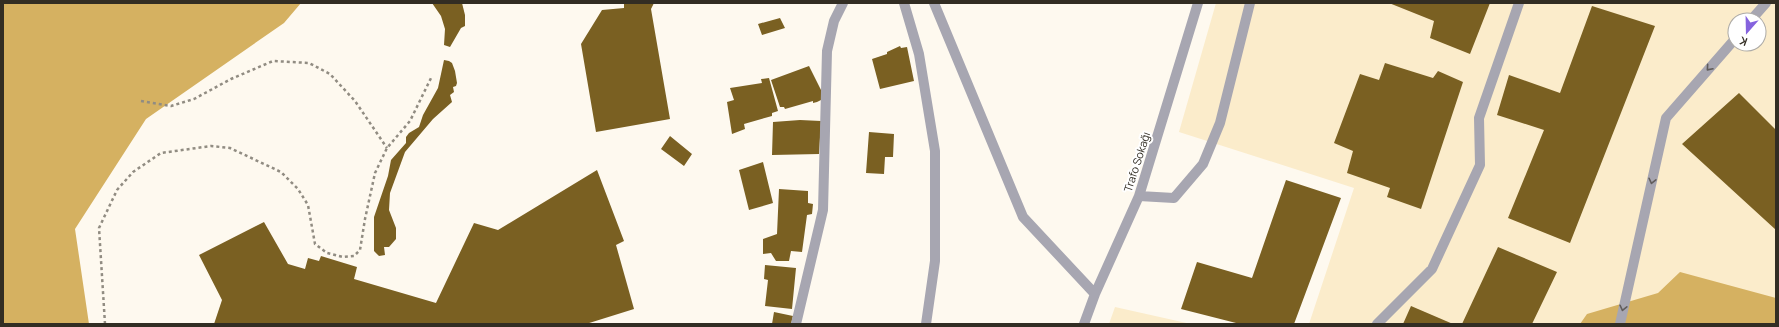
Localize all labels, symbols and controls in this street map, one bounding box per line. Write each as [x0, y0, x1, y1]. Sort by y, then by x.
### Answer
north arrow [1727, 12, 1767, 52]
text: K [1737, 33, 1749, 50]
one-way arrow [1707, 64, 1714, 71]
street label: Trafo Sokağı [1120, 130, 1153, 194]
one-way arrow [1649, 178, 1657, 184]
one-way arrow [1620, 304, 1628, 311]

